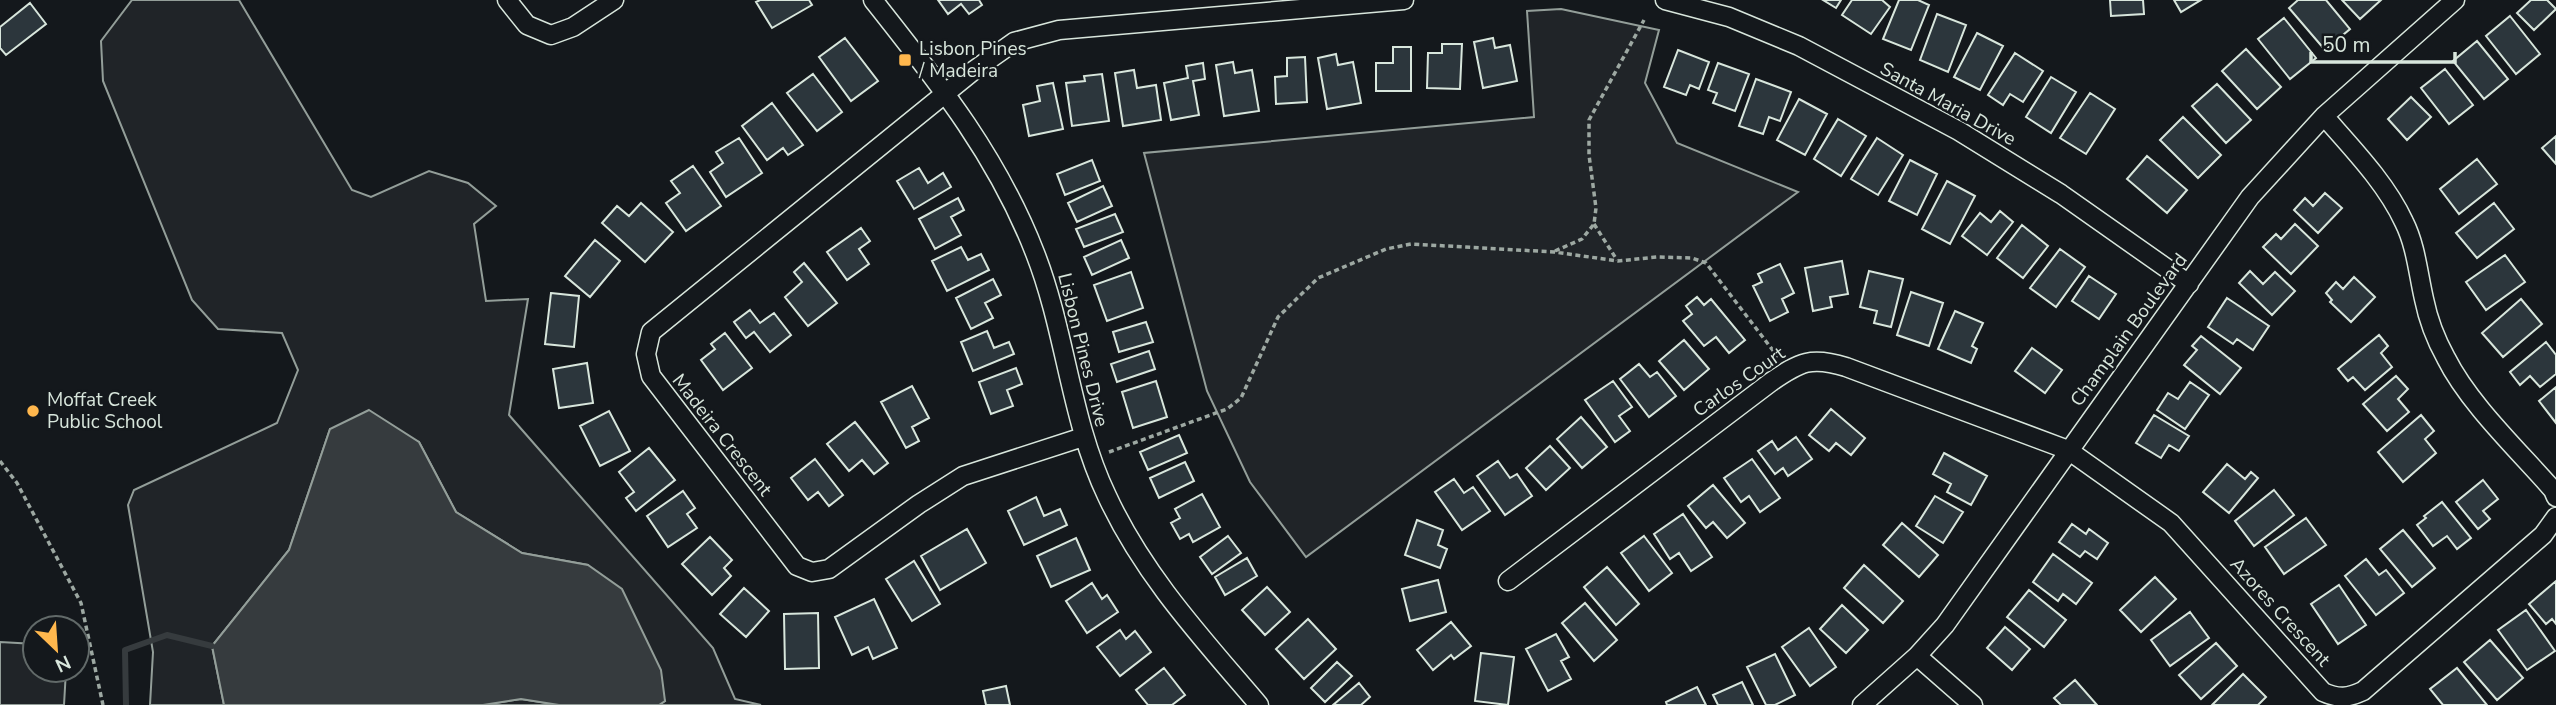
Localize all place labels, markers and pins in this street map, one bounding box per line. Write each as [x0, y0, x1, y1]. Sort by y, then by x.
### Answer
place label: Lisbon Pines / Madeira [918, 36, 1027, 84]
marker: Lisbon Pines / Madeira [897, 52, 913, 68]
place label: Moffat Creek Public School [47, 387, 163, 435]
marker: Moffat Creek Public School [25, 403, 41, 419]

